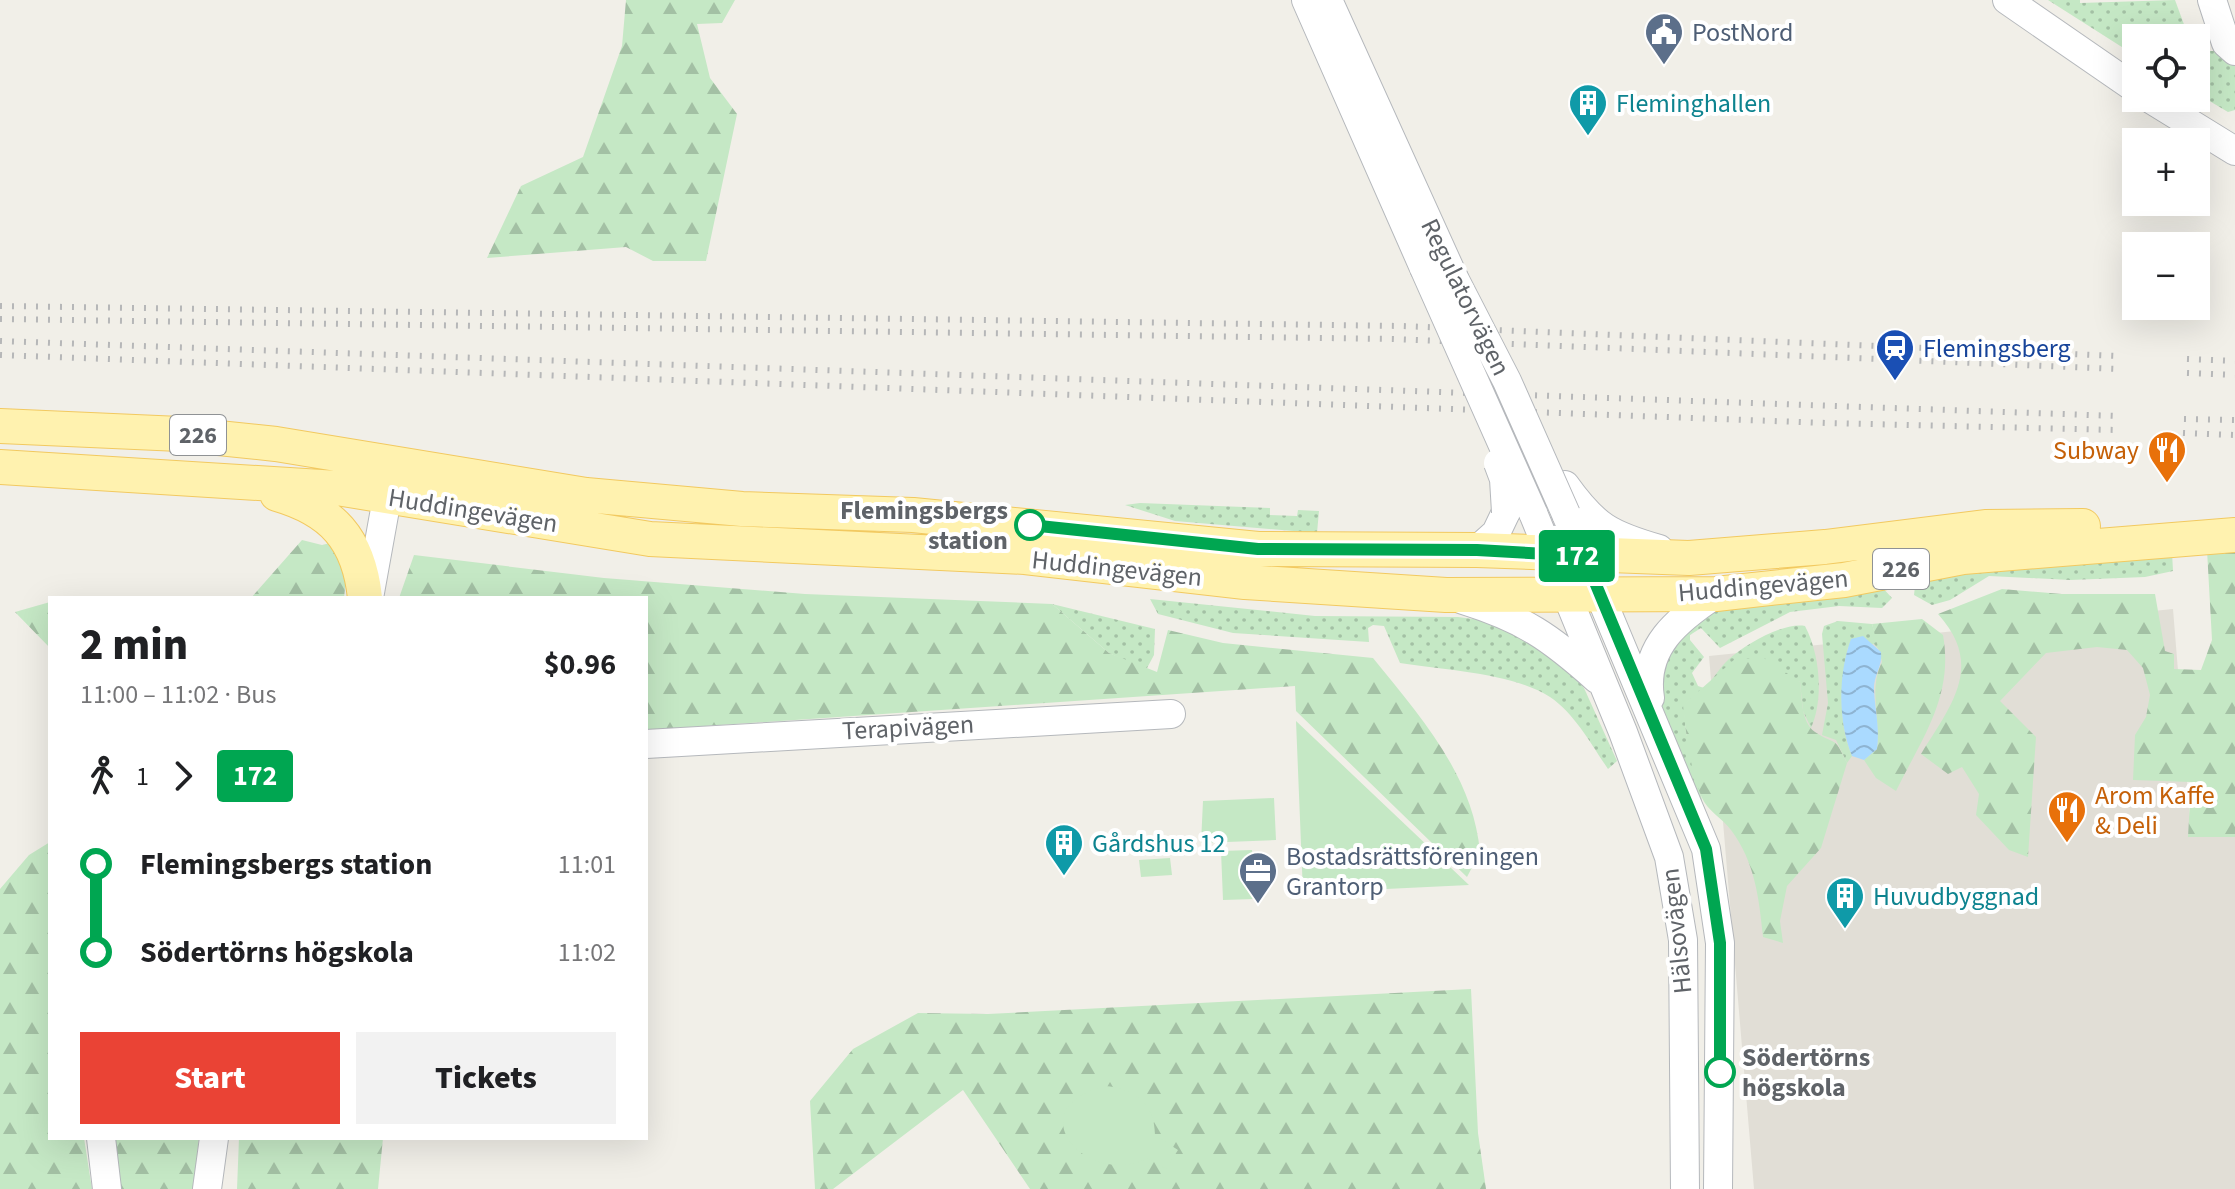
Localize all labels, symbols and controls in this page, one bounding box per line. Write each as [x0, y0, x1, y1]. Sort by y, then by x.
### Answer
public building icon: PostNord [1643, 11, 1685, 66]
place label: PostNord [1692, 14, 1793, 51]
map controls [2122, 24, 2210, 320]
button: locate [2122, 24, 2210, 112]
building icon: Fleminghallen [1567, 82, 1609, 137]
place label: Fleminghallen [1616, 85, 1771, 122]
button: + [2122, 128, 2210, 216]
street label: Regulatorvägen [1412, 212, 1520, 382]
button: − [2122, 232, 2210, 320]
station icon: Flemingsberg [1874, 327, 1916, 382]
place label: Flemingsberg [1923, 330, 2071, 367]
road number: 226 [170, 415, 226, 455]
restaurant icon: Subway [2146, 429, 2188, 484]
place label: Subway [2053, 432, 2139, 469]
street label: Huddingevägen [386, 479, 560, 542]
place label: Flemingsbergs station [840, 492, 1008, 559]
marker: Flemingsbergs station [1015, 510, 1045, 540]
line badge: 172 [1531, 530, 1623, 582]
text: 172 [1555, 536, 1599, 576]
street label: Huddingevägen [1030, 541, 1204, 596]
road number: 226 [1873, 549, 1929, 589]
street label: Huddingevägen [1676, 560, 1850, 611]
text: 2 min [80, 614, 188, 677]
text: $0.96 [544, 643, 616, 686]
text: 11:00 – 11:02 · Bus [80, 676, 276, 713]
street label: Terapivägen [841, 706, 975, 749]
icon: walk [80, 754, 124, 798]
icon: forward [161, 754, 205, 798]
text: 172 [233, 756, 277, 796]
text: 1 [136, 758, 149, 795]
place label: Arom Kaffe & Deli [2095, 777, 2215, 844]
restaurant icon: Arom Kaffe & Deli [2046, 789, 2088, 844]
building icon: Gårdshus 12 [1043, 822, 1085, 877]
place label: Gårdshus 12 [1092, 825, 1225, 862]
place label: Bostadsrättsföreningen Grantorp [1286, 838, 1539, 905]
text: Flemingsbergs station [140, 843, 432, 886]
text: 11:01 [558, 846, 616, 883]
office icon: Bostadsrättsföreningen Grantorp [1237, 850, 1279, 905]
street label: Hälsovägen [1652, 866, 1701, 996]
building icon: Huvudbyggnad [1824, 875, 1866, 930]
place label: Huvudbyggnad [1873, 878, 2039, 915]
text: Södertörns högskola [140, 931, 414, 974]
text: 11:02 [558, 934, 616, 971]
button: Start [80, 1032, 340, 1124]
button: Tickets [356, 1032, 616, 1124]
place label: Södertörns högskola [1742, 1039, 1870, 1106]
marker: Södertörns högskola [1705, 1057, 1735, 1087]

